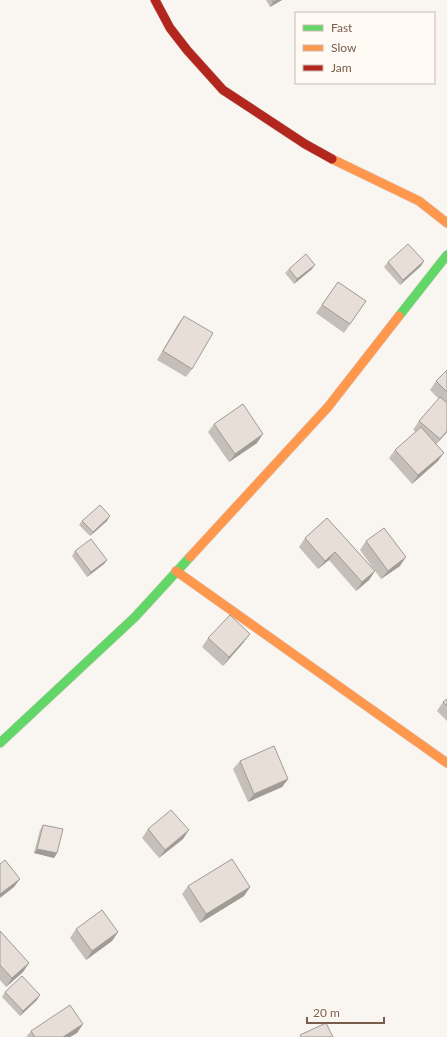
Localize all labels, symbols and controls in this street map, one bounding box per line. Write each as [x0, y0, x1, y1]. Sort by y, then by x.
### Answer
legend [295, 12, 435, 84]
text: Fast [331, 20, 353, 35]
text: Slow [331, 40, 357, 55]
text: Jam [331, 60, 352, 75]
scale bar [307, 999, 384, 1025]
text: 20 m [313, 1005, 340, 1020]

